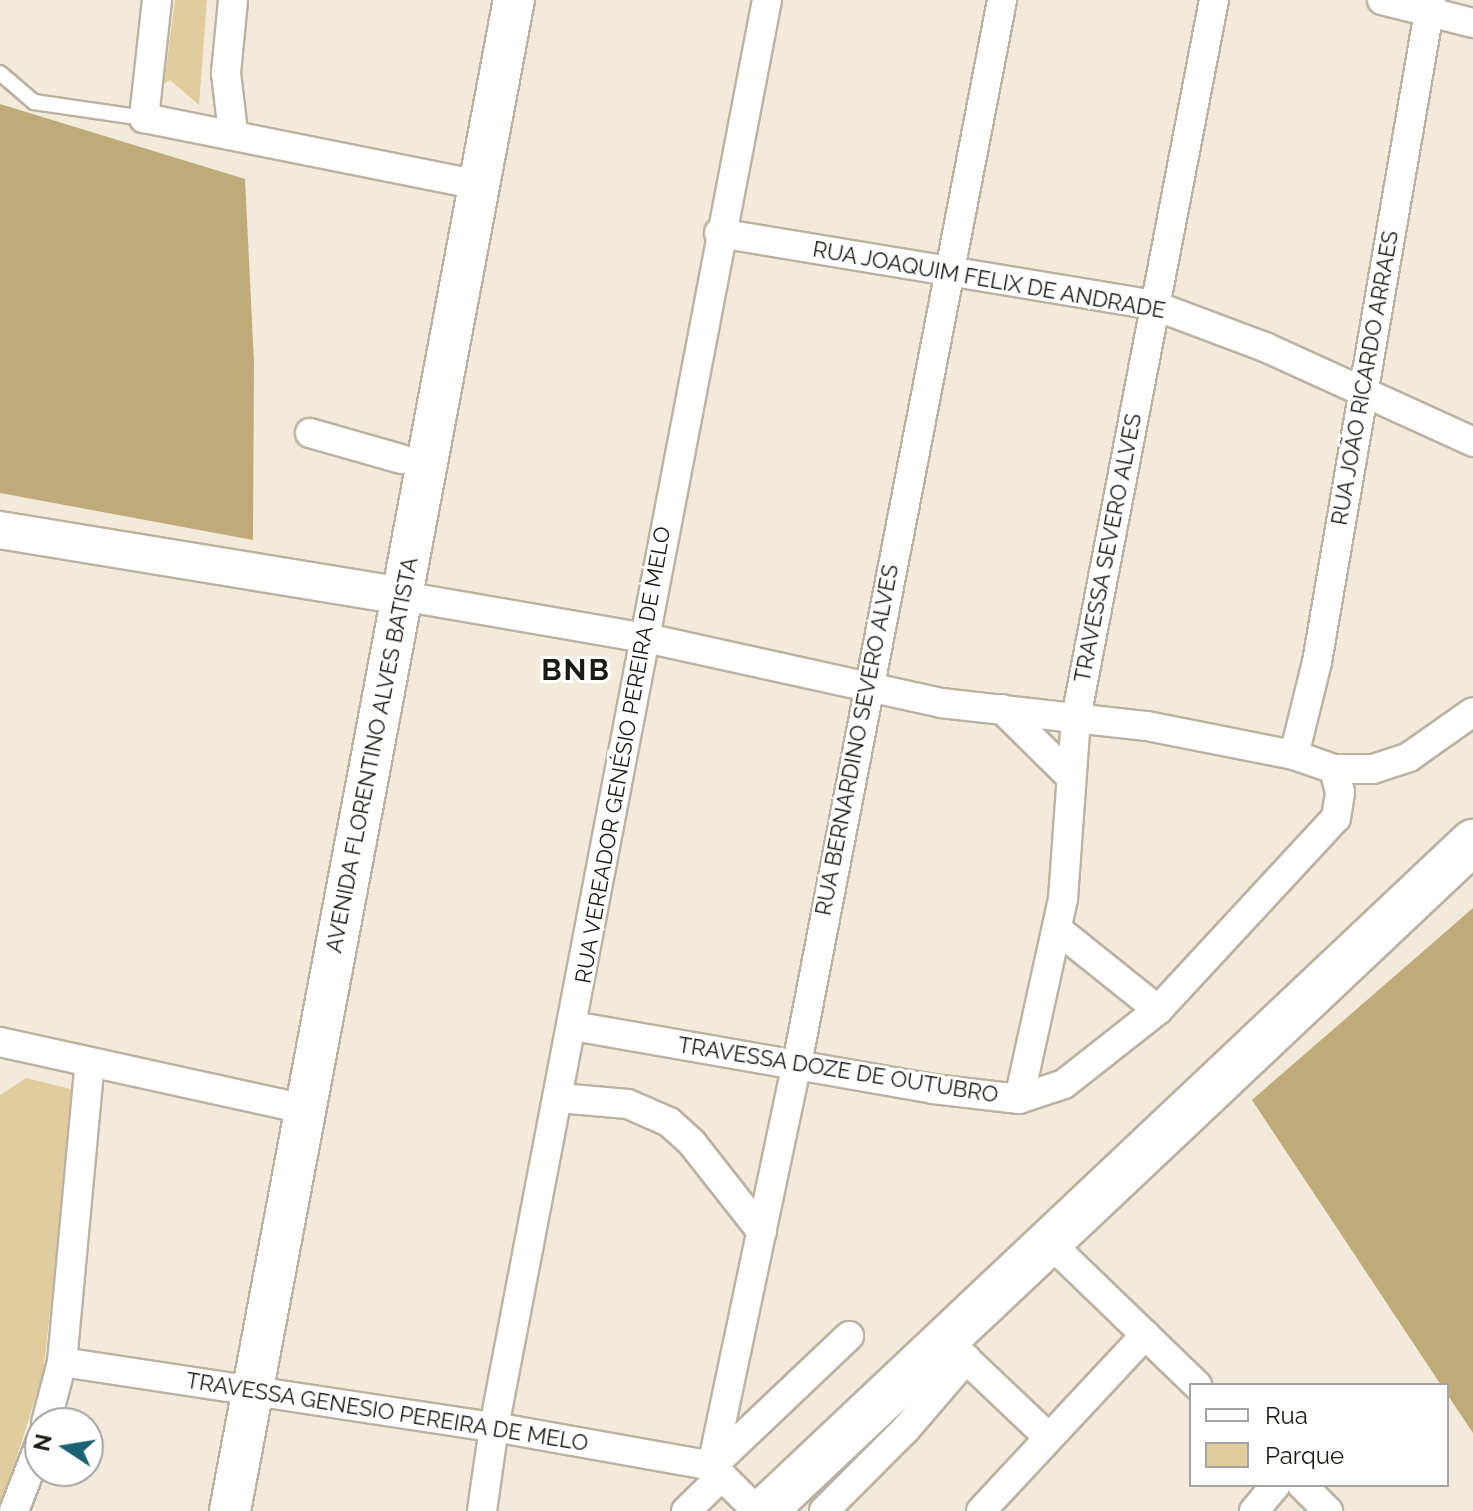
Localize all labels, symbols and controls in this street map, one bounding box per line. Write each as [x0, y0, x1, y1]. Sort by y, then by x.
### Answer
street label: RUA JOÃO RICARDO ARRAES [1326, 228, 1404, 528]
street label: RUA JOAQUIM FELIX DE ANDRADE [810, 236, 1168, 324]
street label: TRAVESSA SEVERO ALVES [1069, 410, 1147, 686]
street label: RUA VEREADOR GENÉSIO PEREIRA DE MELO [570, 523, 676, 987]
street label: AVENIDA FLORENTINO ALVES BATISTA [321, 554, 423, 956]
street label: RUA BERNARDINO SEVERO ALVES [810, 562, 904, 918]
district label: BNB [541, 652, 611, 688]
street label: TRAVESSA DOZE DE OUTUBRO [676, 1032, 1000, 1108]
street label: TRAVESSA GENESIO PEREIRA DE MELO [183, 1367, 591, 1457]
legend [1189, 1383, 1449, 1487]
text: Rua [1265, 1401, 1308, 1430]
north arrow [24, 1407, 104, 1487]
text: N [28, 1432, 57, 1453]
text: Parque [1265, 1441, 1344, 1470]

